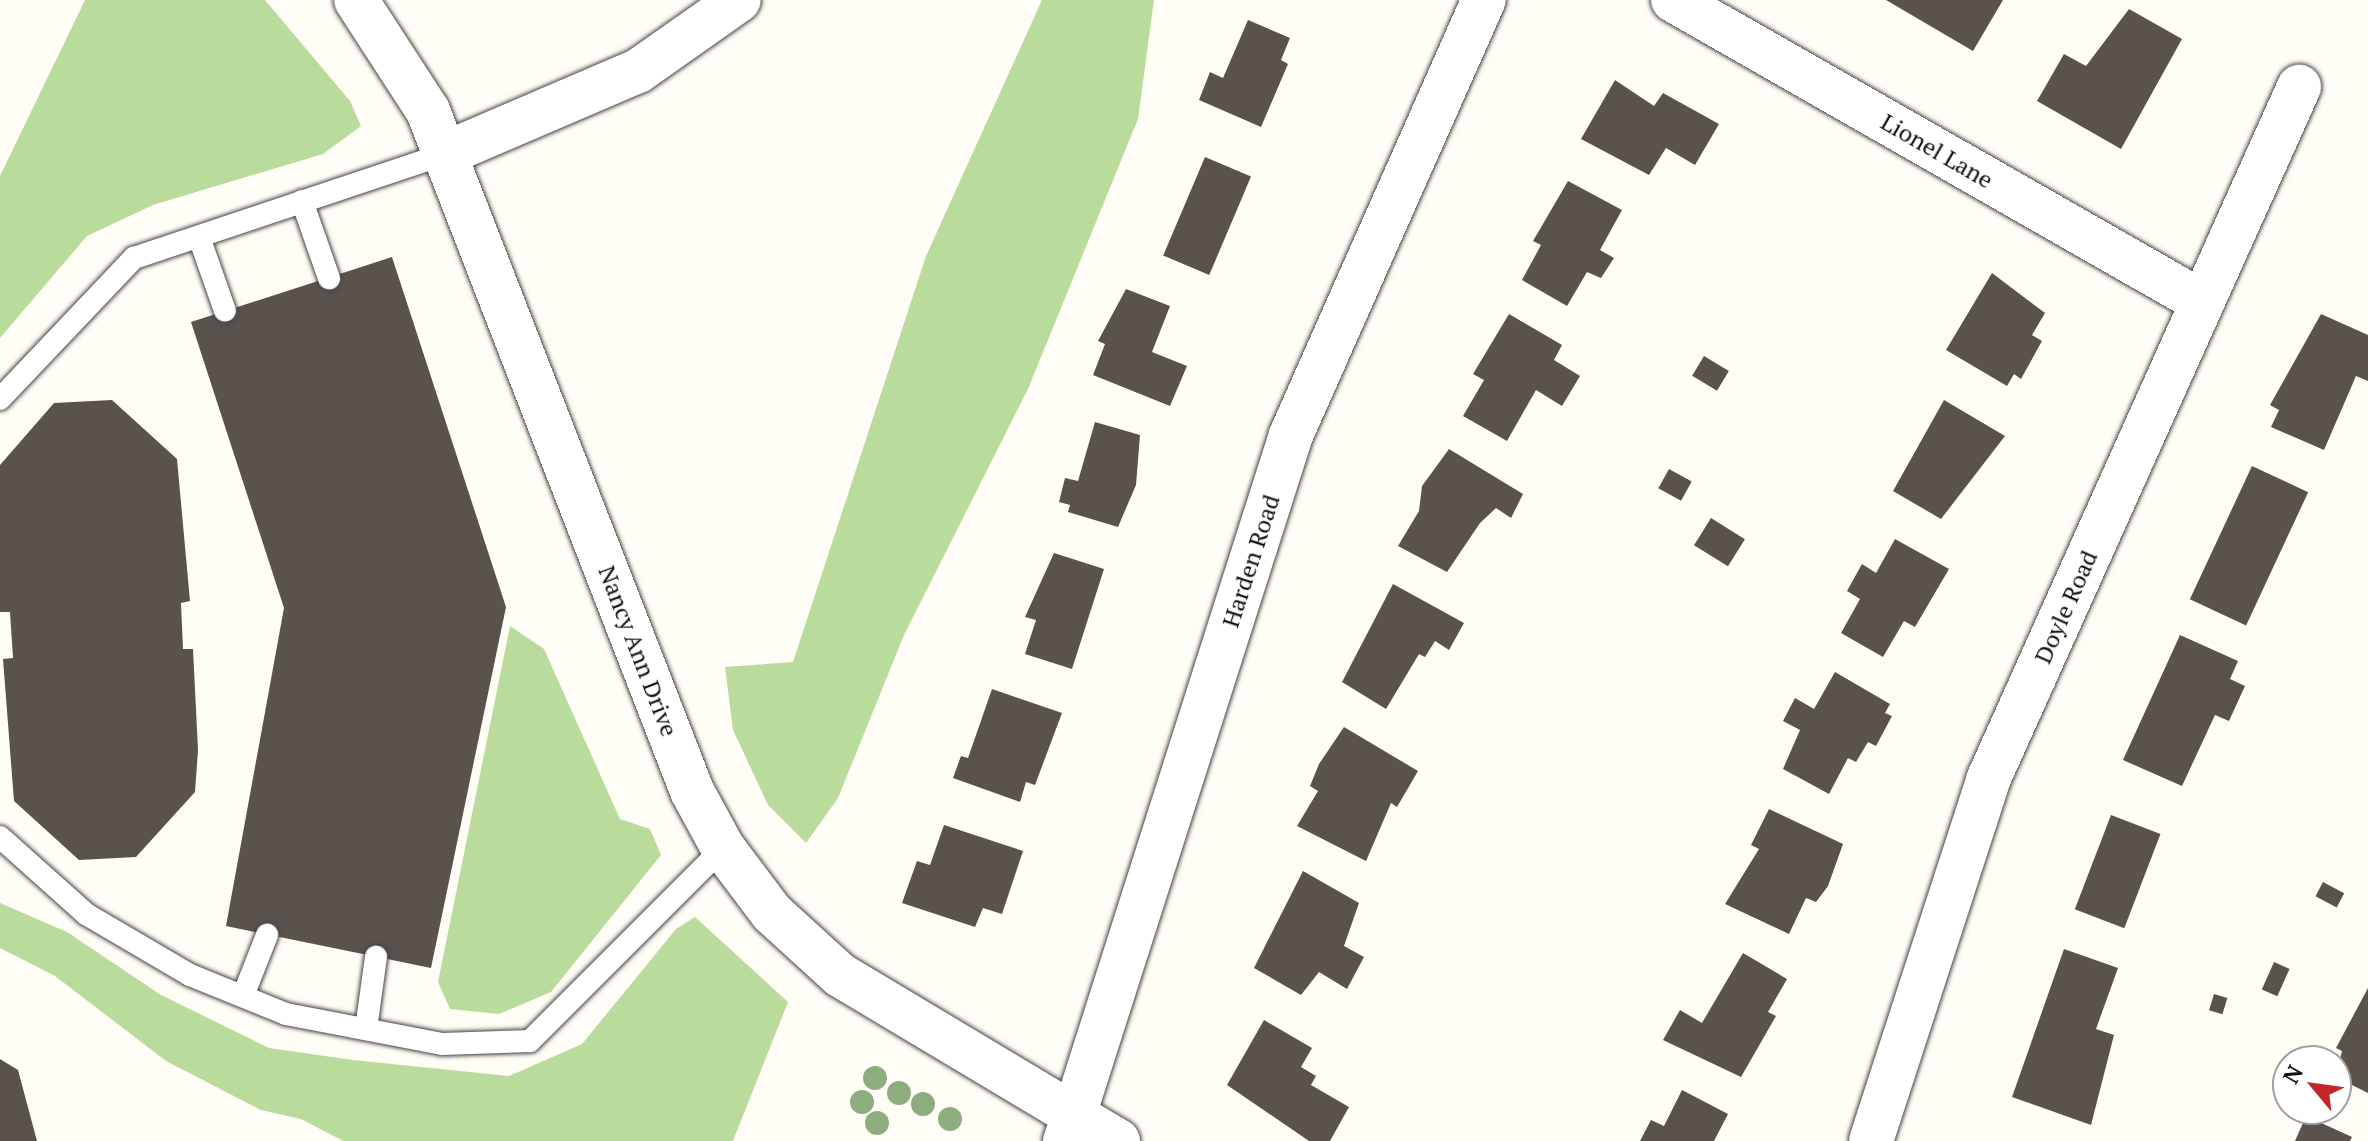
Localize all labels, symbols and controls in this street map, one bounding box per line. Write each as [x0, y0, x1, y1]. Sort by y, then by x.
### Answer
street label: Lionel Lane [1876, 107, 1998, 195]
street label: Harden Road [1216, 491, 1286, 631]
street label: Doyle Road [2028, 546, 2104, 668]
street label: Nancy Ann Drive [592, 561, 684, 741]
north arrow [2272, 1045, 2352, 1125]
text: N [2276, 1060, 2309, 1088]

